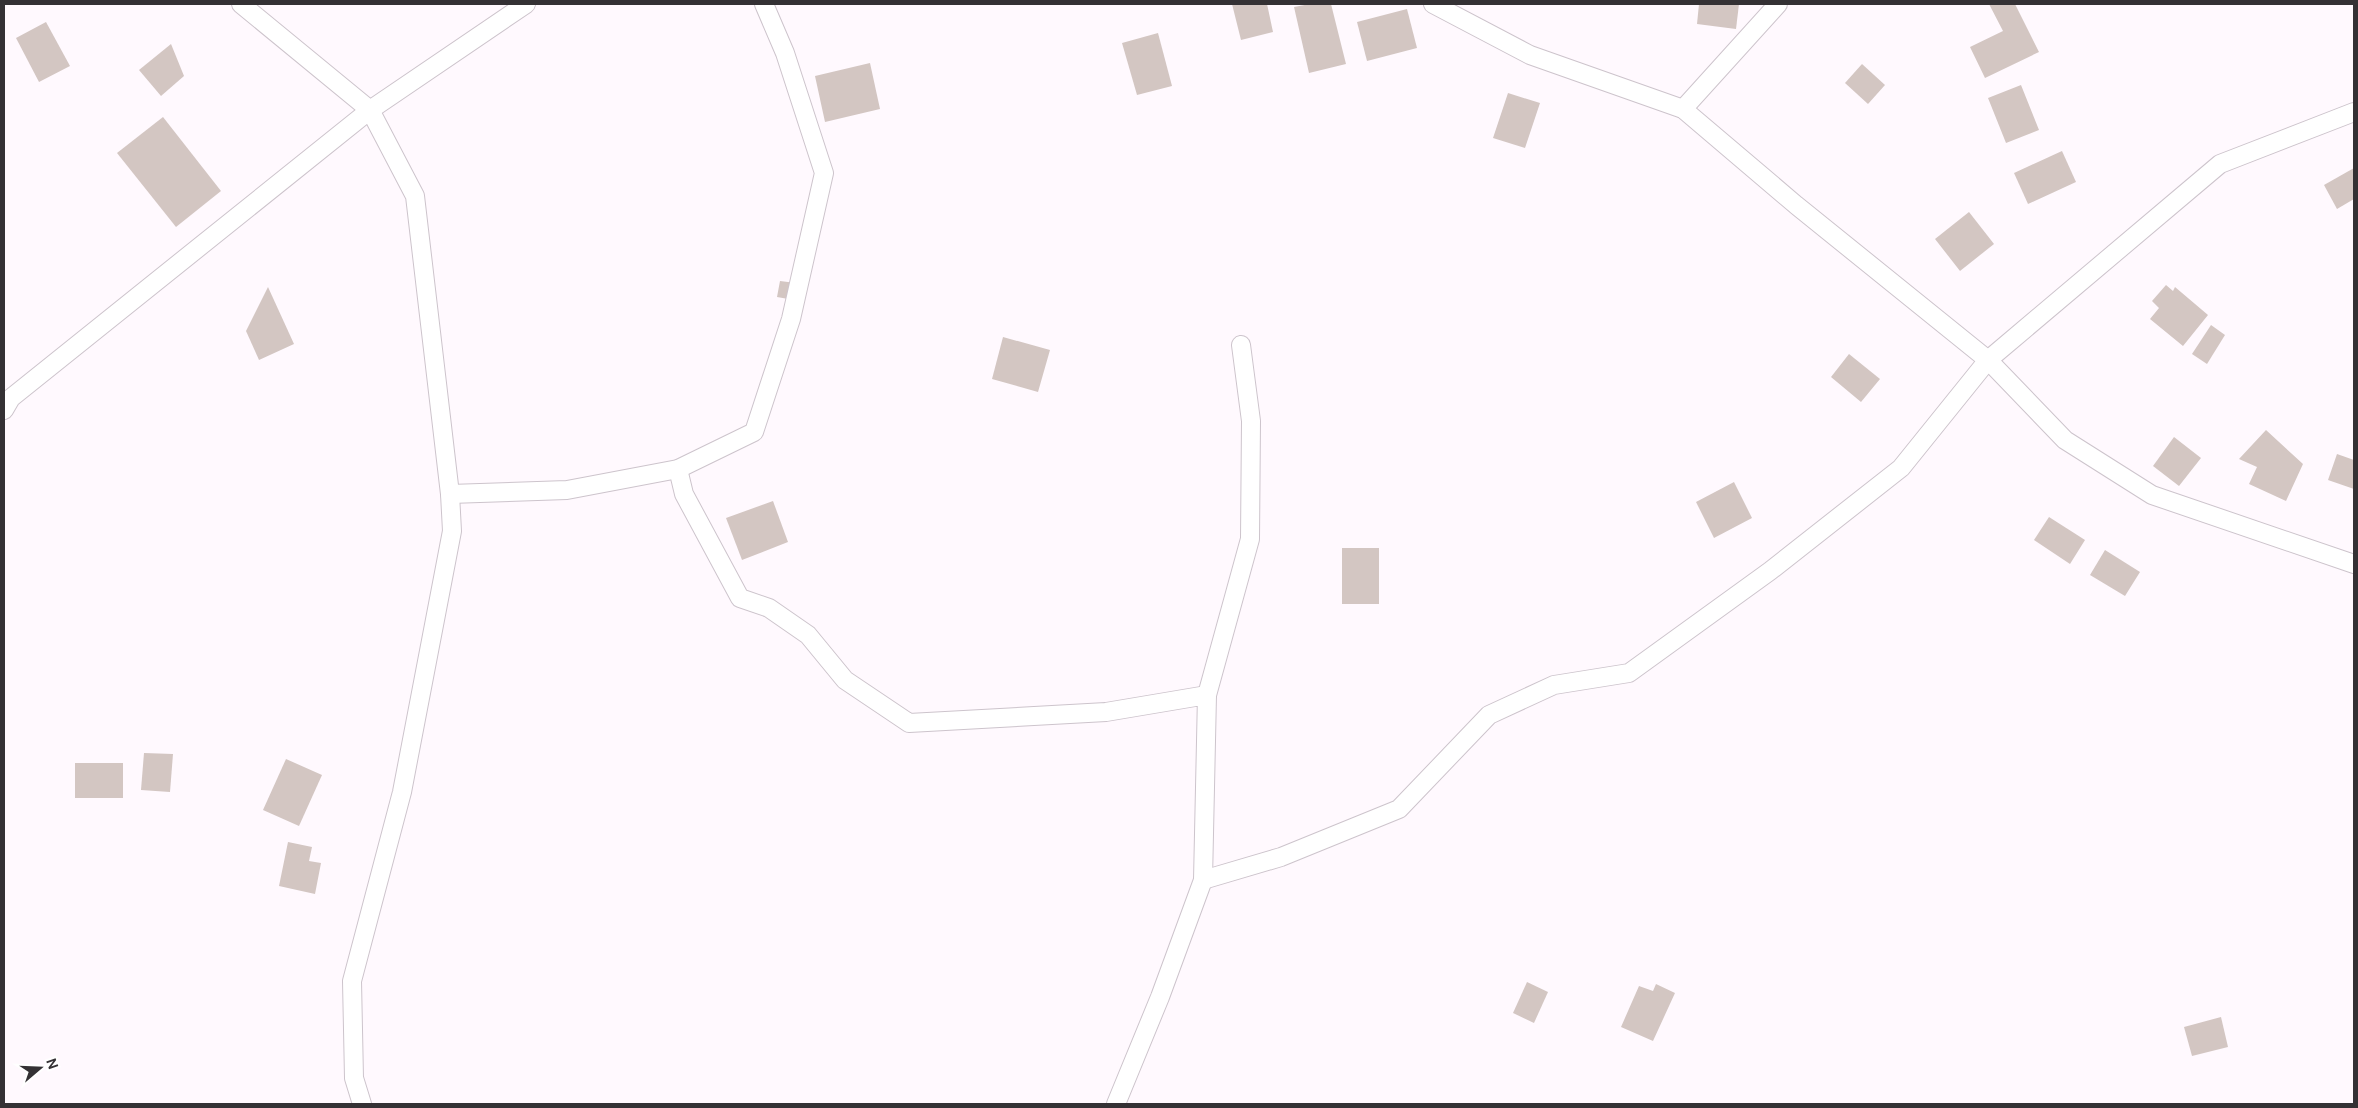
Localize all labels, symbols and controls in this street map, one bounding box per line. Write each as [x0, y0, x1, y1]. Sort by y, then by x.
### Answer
north arrow [15, 1043, 65, 1093]
text: N [42, 1056, 62, 1072]

